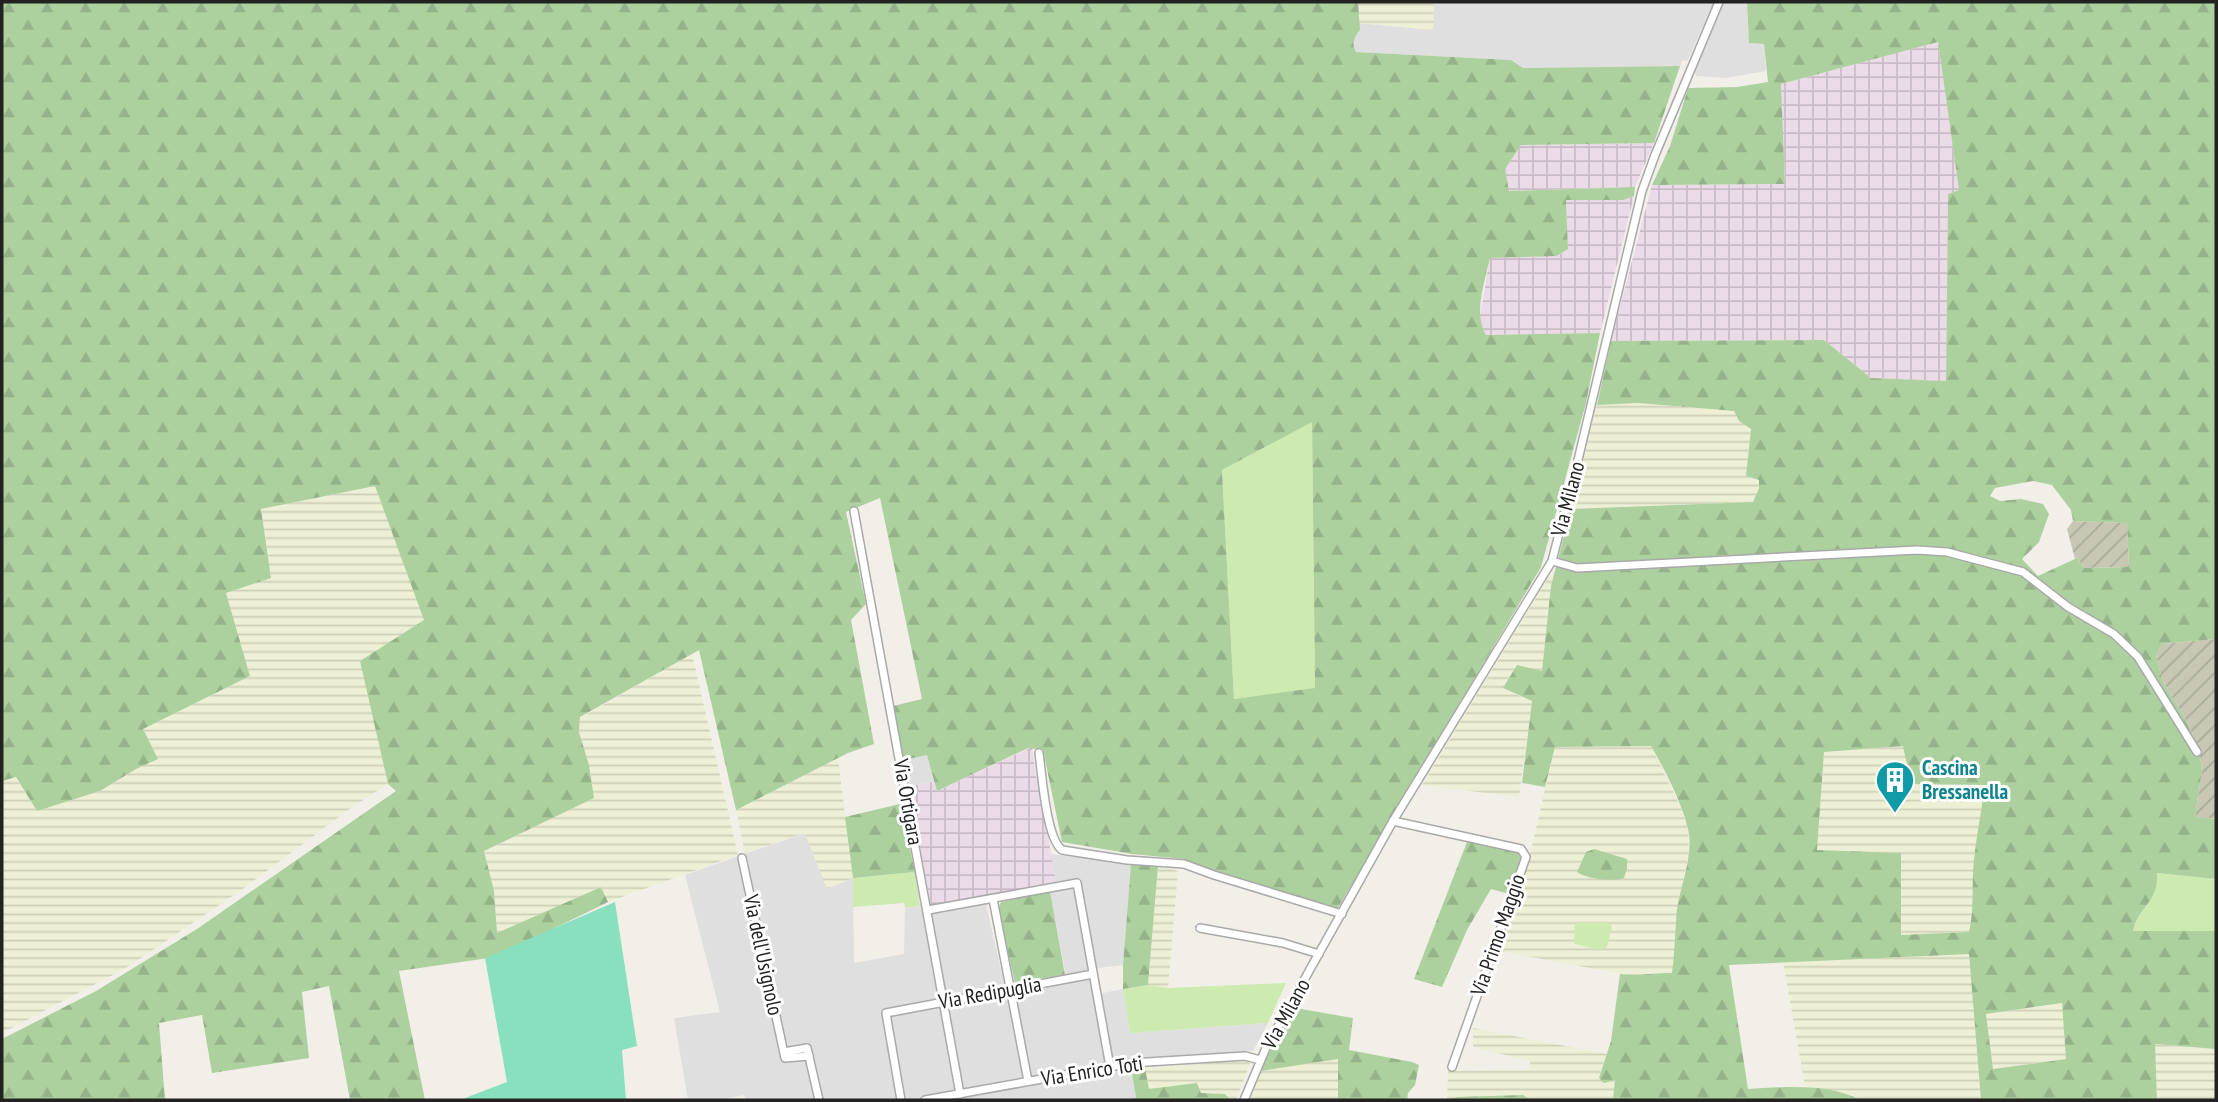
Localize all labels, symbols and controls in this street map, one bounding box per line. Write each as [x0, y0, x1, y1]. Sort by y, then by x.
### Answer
street label: Via Milano [1544, 458, 1590, 540]
place label: Cascina Bressanella [1922, 754, 2008, 805]
street label: Via Ortigara [887, 756, 929, 847]
building icon: Cascina Bressanella [1874, 759, 1916, 814]
street label: Via Primo Maggio [1464, 870, 1531, 1000]
street label: Via dell'Usignolo [737, 891, 789, 1018]
street label: Via Redipuglia [935, 970, 1043, 1015]
street label: Via Milano [1255, 974, 1316, 1055]
street label: Via Enrico Toti [1038, 1049, 1145, 1092]

